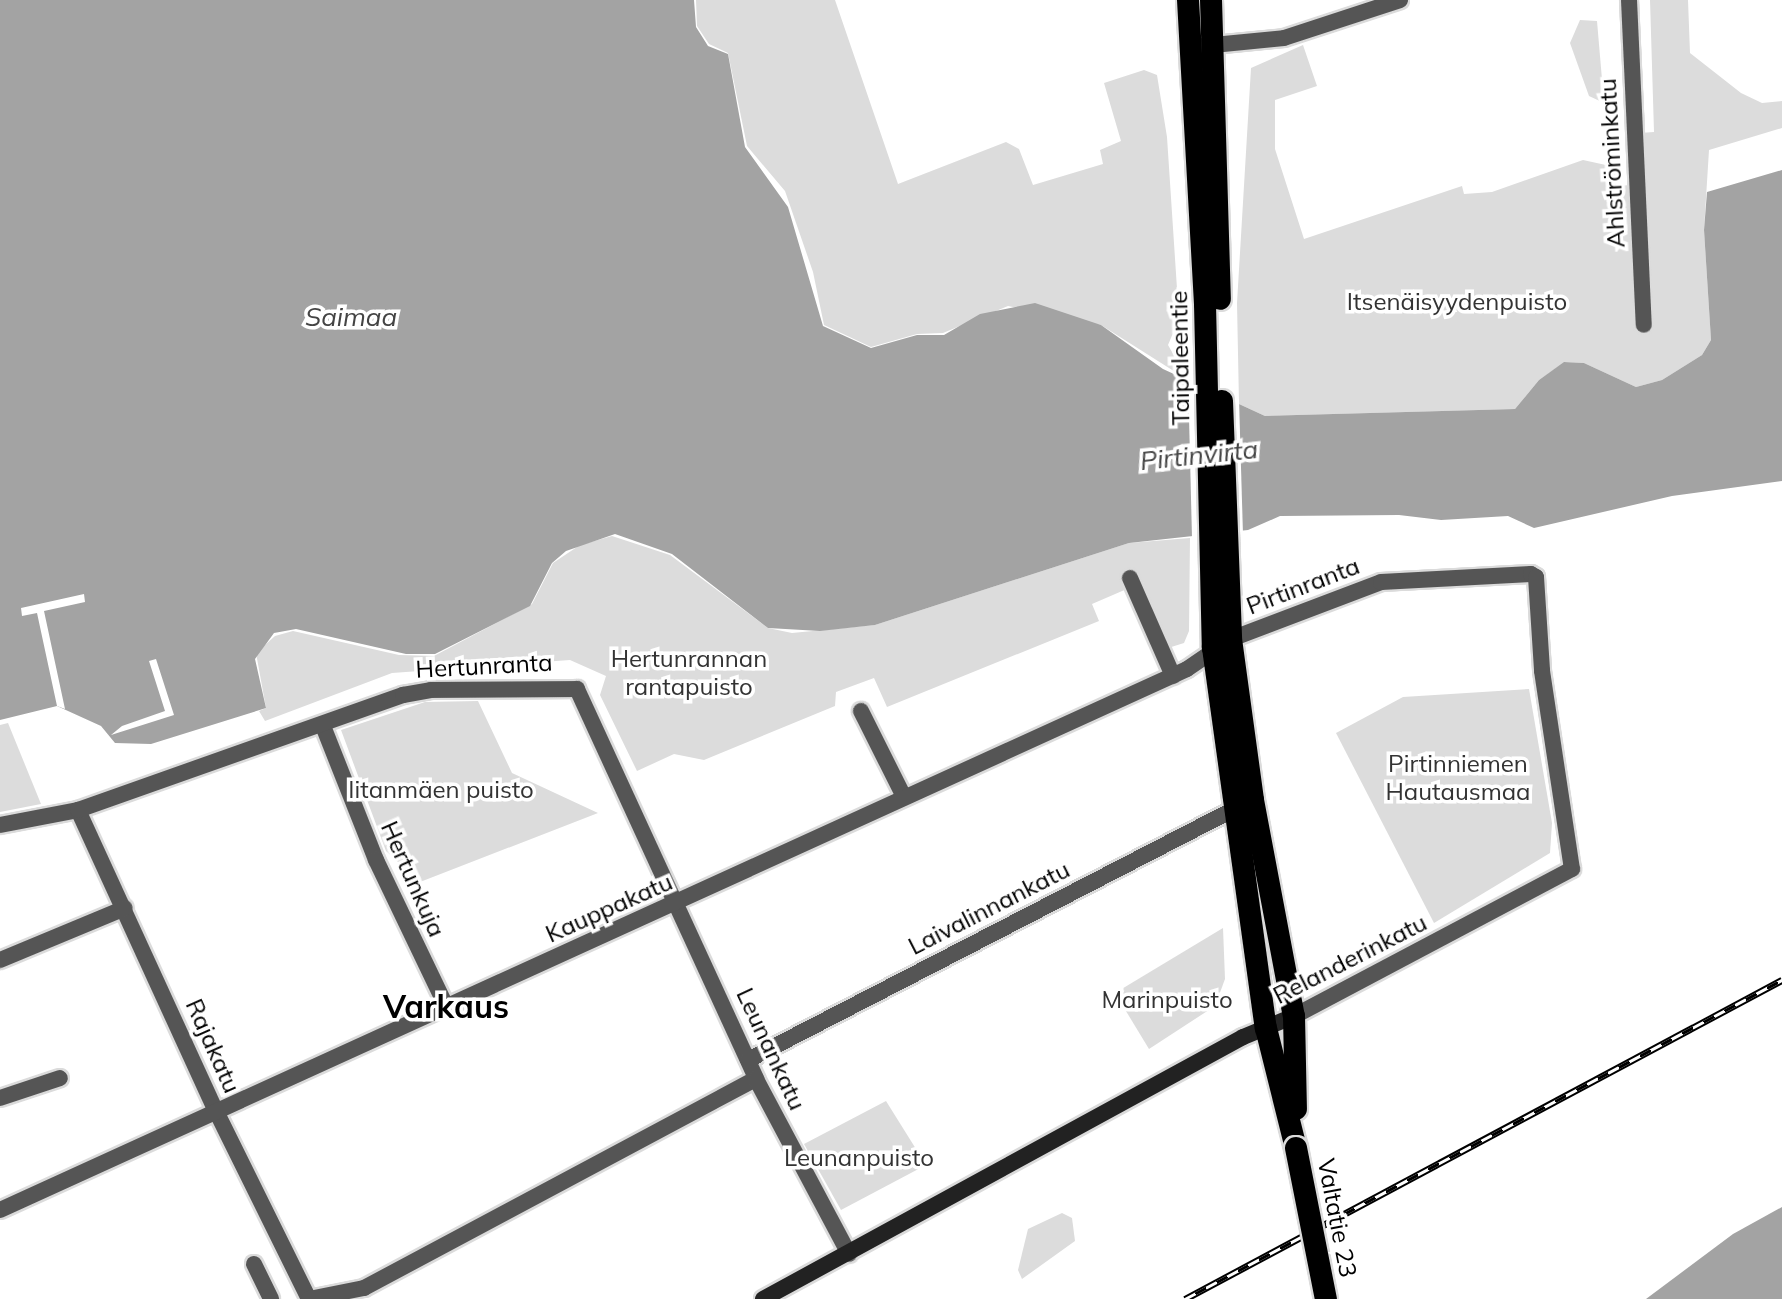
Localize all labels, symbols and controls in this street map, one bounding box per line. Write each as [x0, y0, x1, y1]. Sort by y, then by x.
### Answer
street label: Ahlströminkatu [1593, 78, 1631, 248]
park label: Itsenäisyydenpuisto [1347, 288, 1567, 316]
street label: Taipaleentie [1164, 290, 1196, 426]
water label: Saimaa [305, 301, 397, 333]
water label: Pirtinvirta [1138, 433, 1260, 477]
street label: Pirtinranta [1242, 551, 1364, 621]
park label: Hertunrannan rantapuisto [611, 645, 767, 701]
street label: Hertunranta [415, 648, 553, 684]
park label: Pirtinniemen Hautausmaa [1385, 750, 1531, 806]
park label: Iitanmäen puisto [348, 776, 534, 804]
street label: Hertunkuja [375, 817, 451, 941]
street label: Laivalinnankatu [904, 855, 1074, 961]
street label: Kauppakatu [541, 867, 677, 949]
street label: Relanderinkatu [1268, 908, 1432, 1010]
street label: Leunankatu [730, 983, 812, 1115]
park label: Marinpuisto [1101, 986, 1233, 1014]
district label: Varkaus [383, 987, 509, 1025]
street label: Rajakatu [180, 994, 246, 1098]
park label: Leunanpuisto [784, 1144, 934, 1172]
street label: Valtatie 23 [1311, 1156, 1363, 1280]

